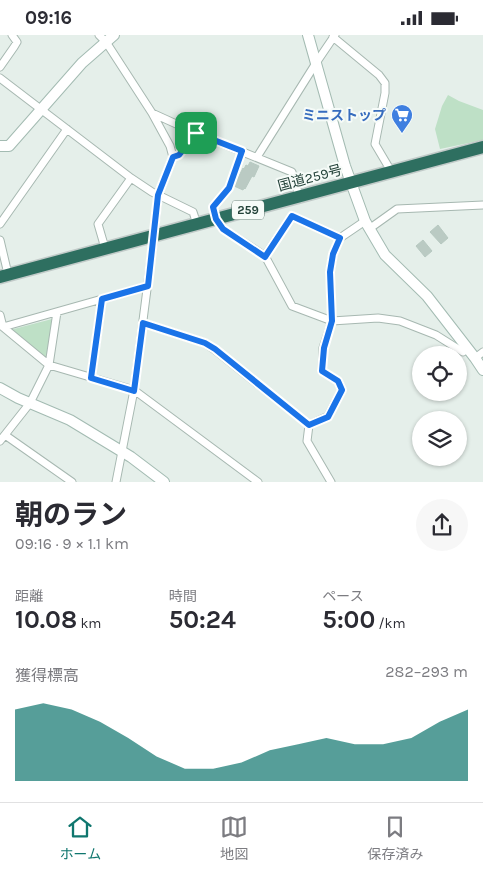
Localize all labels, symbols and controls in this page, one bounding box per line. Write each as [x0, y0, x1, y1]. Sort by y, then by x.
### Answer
text: 09:16 [25, 7, 72, 29]
supermarket icon: ミニストップ [390, 103, 414, 134]
place label: ミニストップ [302, 107, 386, 124]
pin [175, 112, 217, 154]
icon: arrive [182, 119, 210, 147]
street label: 国道259号 [276, 161, 344, 195]
road number: 259 [232, 201, 264, 219]
map controls [412, 346, 467, 466]
button: locate [412, 346, 467, 401]
button: layers [412, 411, 467, 466]
text: 朝のラン [15, 498, 127, 531]
button: share [416, 499, 468, 551]
text: 09:16 · 9 × 1.1 km [15, 534, 129, 553]
text: 距離 [15, 588, 43, 605]
text: 時間 [169, 588, 197, 605]
text: ペース [322, 588, 364, 605]
text: 10.08 [15, 605, 77, 634]
text: 50:24 [169, 605, 236, 634]
text: 5:00 [322, 605, 375, 634]
text: km [77, 615, 101, 632]
text: /km [375, 615, 406, 632]
text: 282–293 m [385, 662, 468, 681]
text: 獲得標高 [15, 666, 79, 685]
tab: ホーム [60, 813, 101, 863]
tab: 地図 [220, 813, 248, 863]
tab: 保存済み [367, 813, 423, 863]

